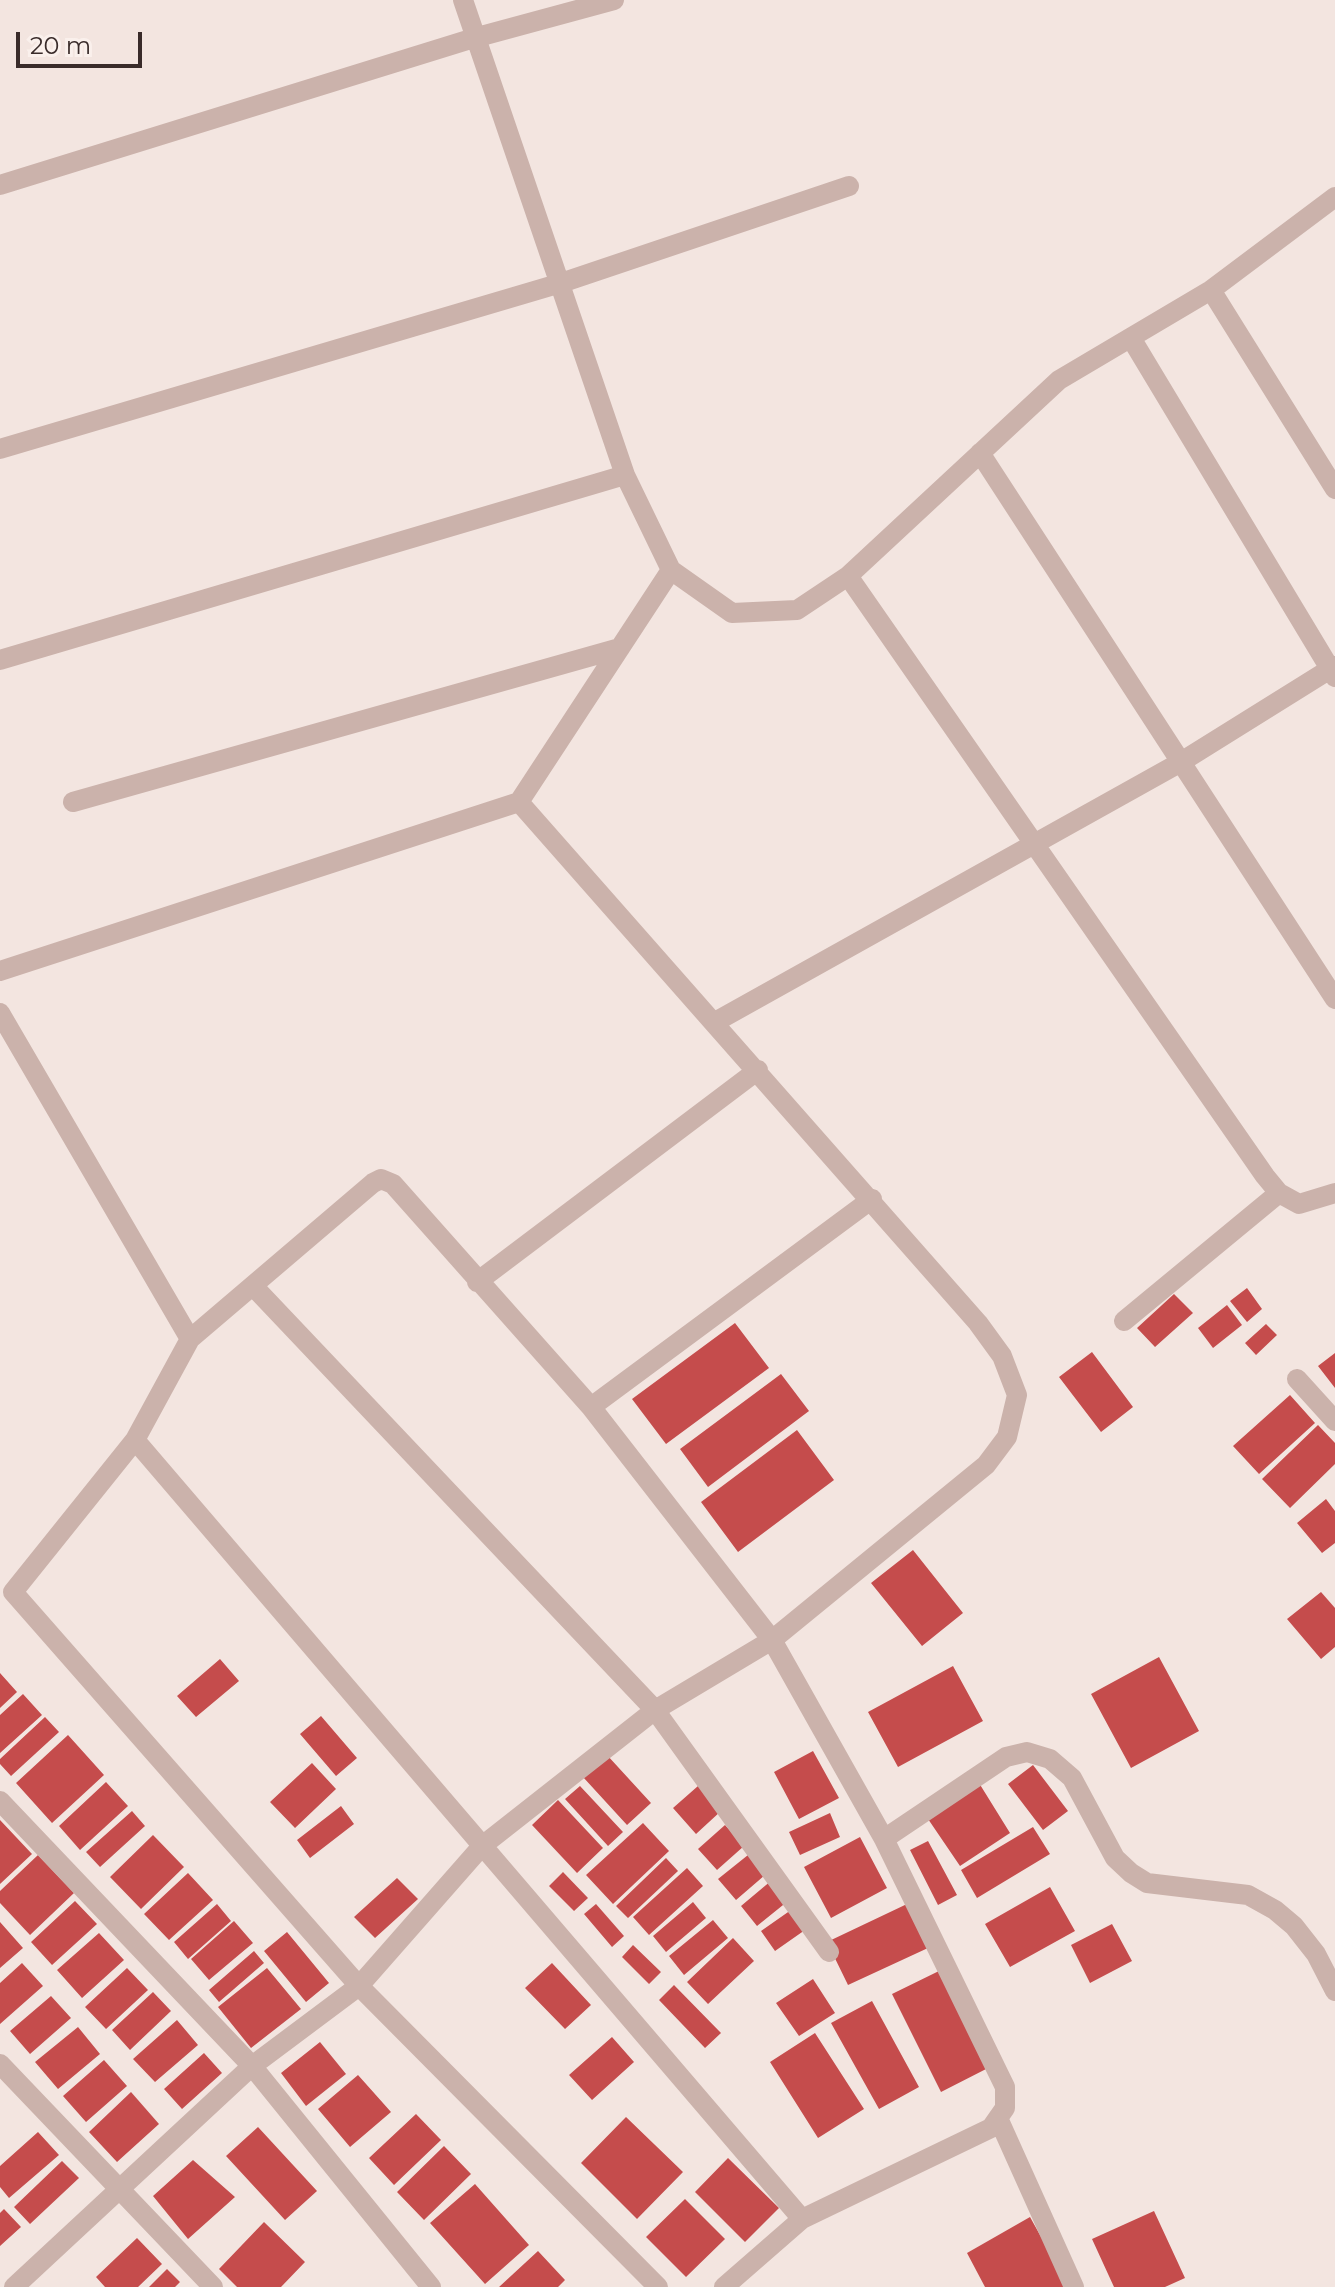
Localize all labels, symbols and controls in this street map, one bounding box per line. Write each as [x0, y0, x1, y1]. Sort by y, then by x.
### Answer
scale bar [20, 16, 146, 66]
text: 20 m [30, 31, 91, 60]

